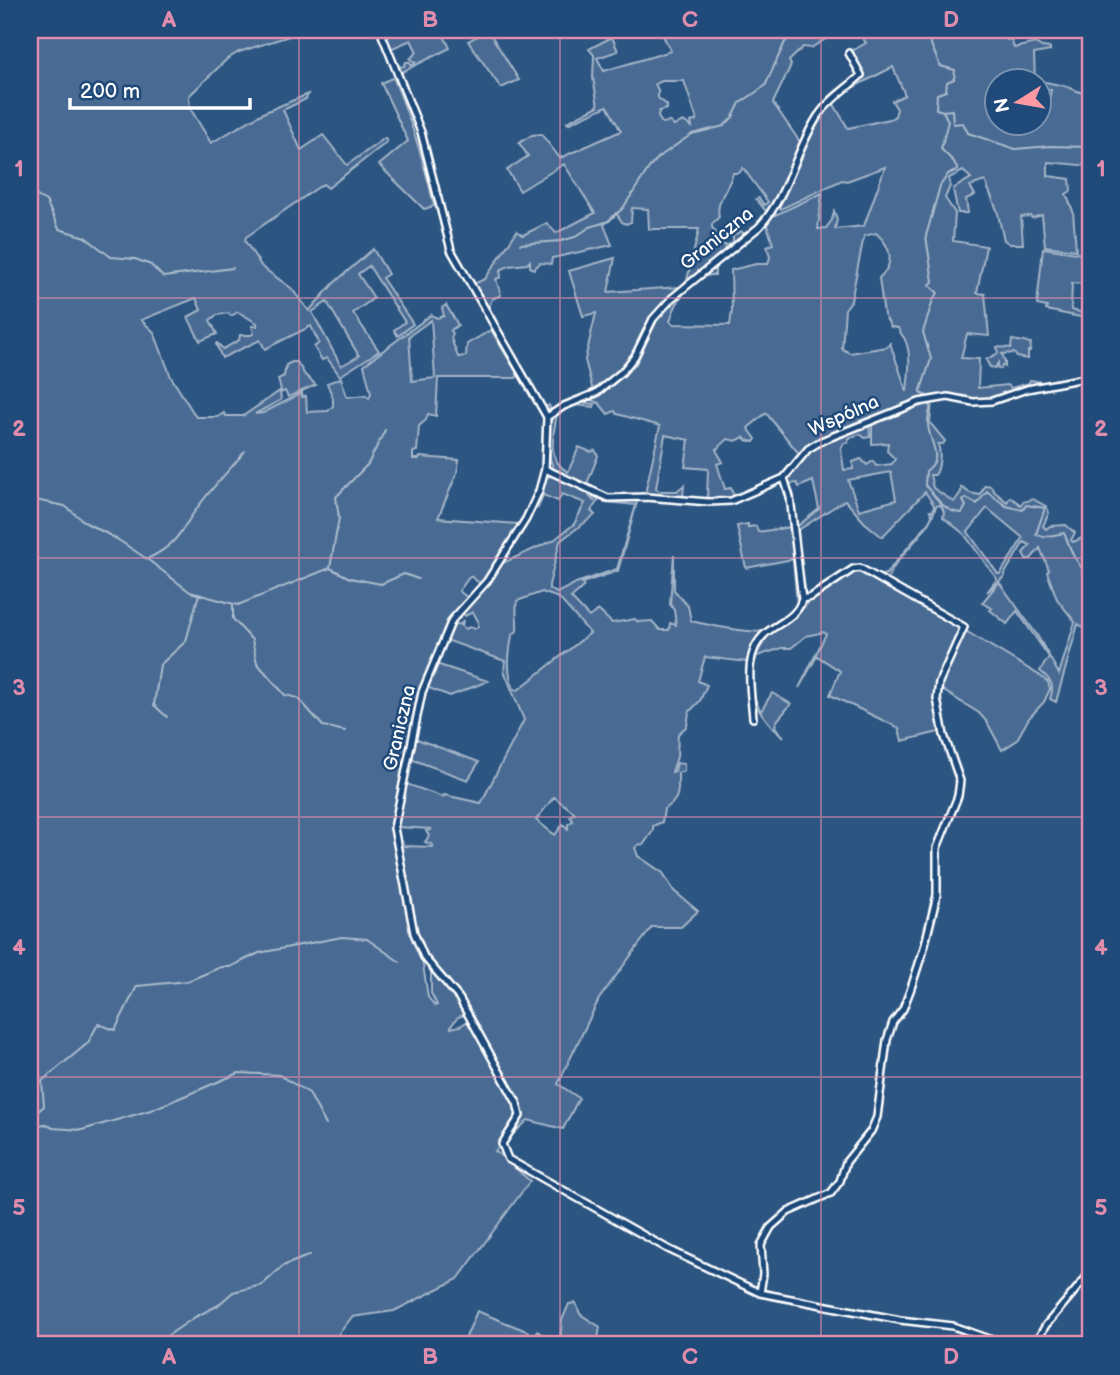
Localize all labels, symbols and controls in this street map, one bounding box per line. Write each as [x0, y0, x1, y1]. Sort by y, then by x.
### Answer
text: A [161, 6, 177, 34]
text: B [422, 6, 438, 34]
text: C [682, 6, 698, 34]
text: D [943, 6, 959, 34]
scale bar [70, 66, 250, 110]
north arrow [984, 66, 1054, 136]
text: 200 m [80, 79, 140, 104]
text: N [990, 96, 1015, 114]
text: 1 [14, 155, 24, 183]
text: 1 [1096, 155, 1106, 183]
street label: Graniczna [676, 203, 758, 275]
street label: Wspólna [805, 390, 883, 442]
text: 2 [12, 415, 26, 443]
text: 2 [1094, 415, 1108, 443]
text: 3 [12, 674, 26, 702]
text: 3 [1094, 674, 1108, 702]
street label: Graniczna [379, 683, 421, 773]
text: 4 [12, 934, 26, 962]
text: 4 [1094, 934, 1108, 962]
text: 5 [12, 1194, 26, 1222]
text: 5 [1094, 1194, 1108, 1222]
text: A [161, 1343, 177, 1371]
text: B [422, 1343, 438, 1371]
text: C [682, 1343, 698, 1371]
text: D [943, 1343, 959, 1371]

